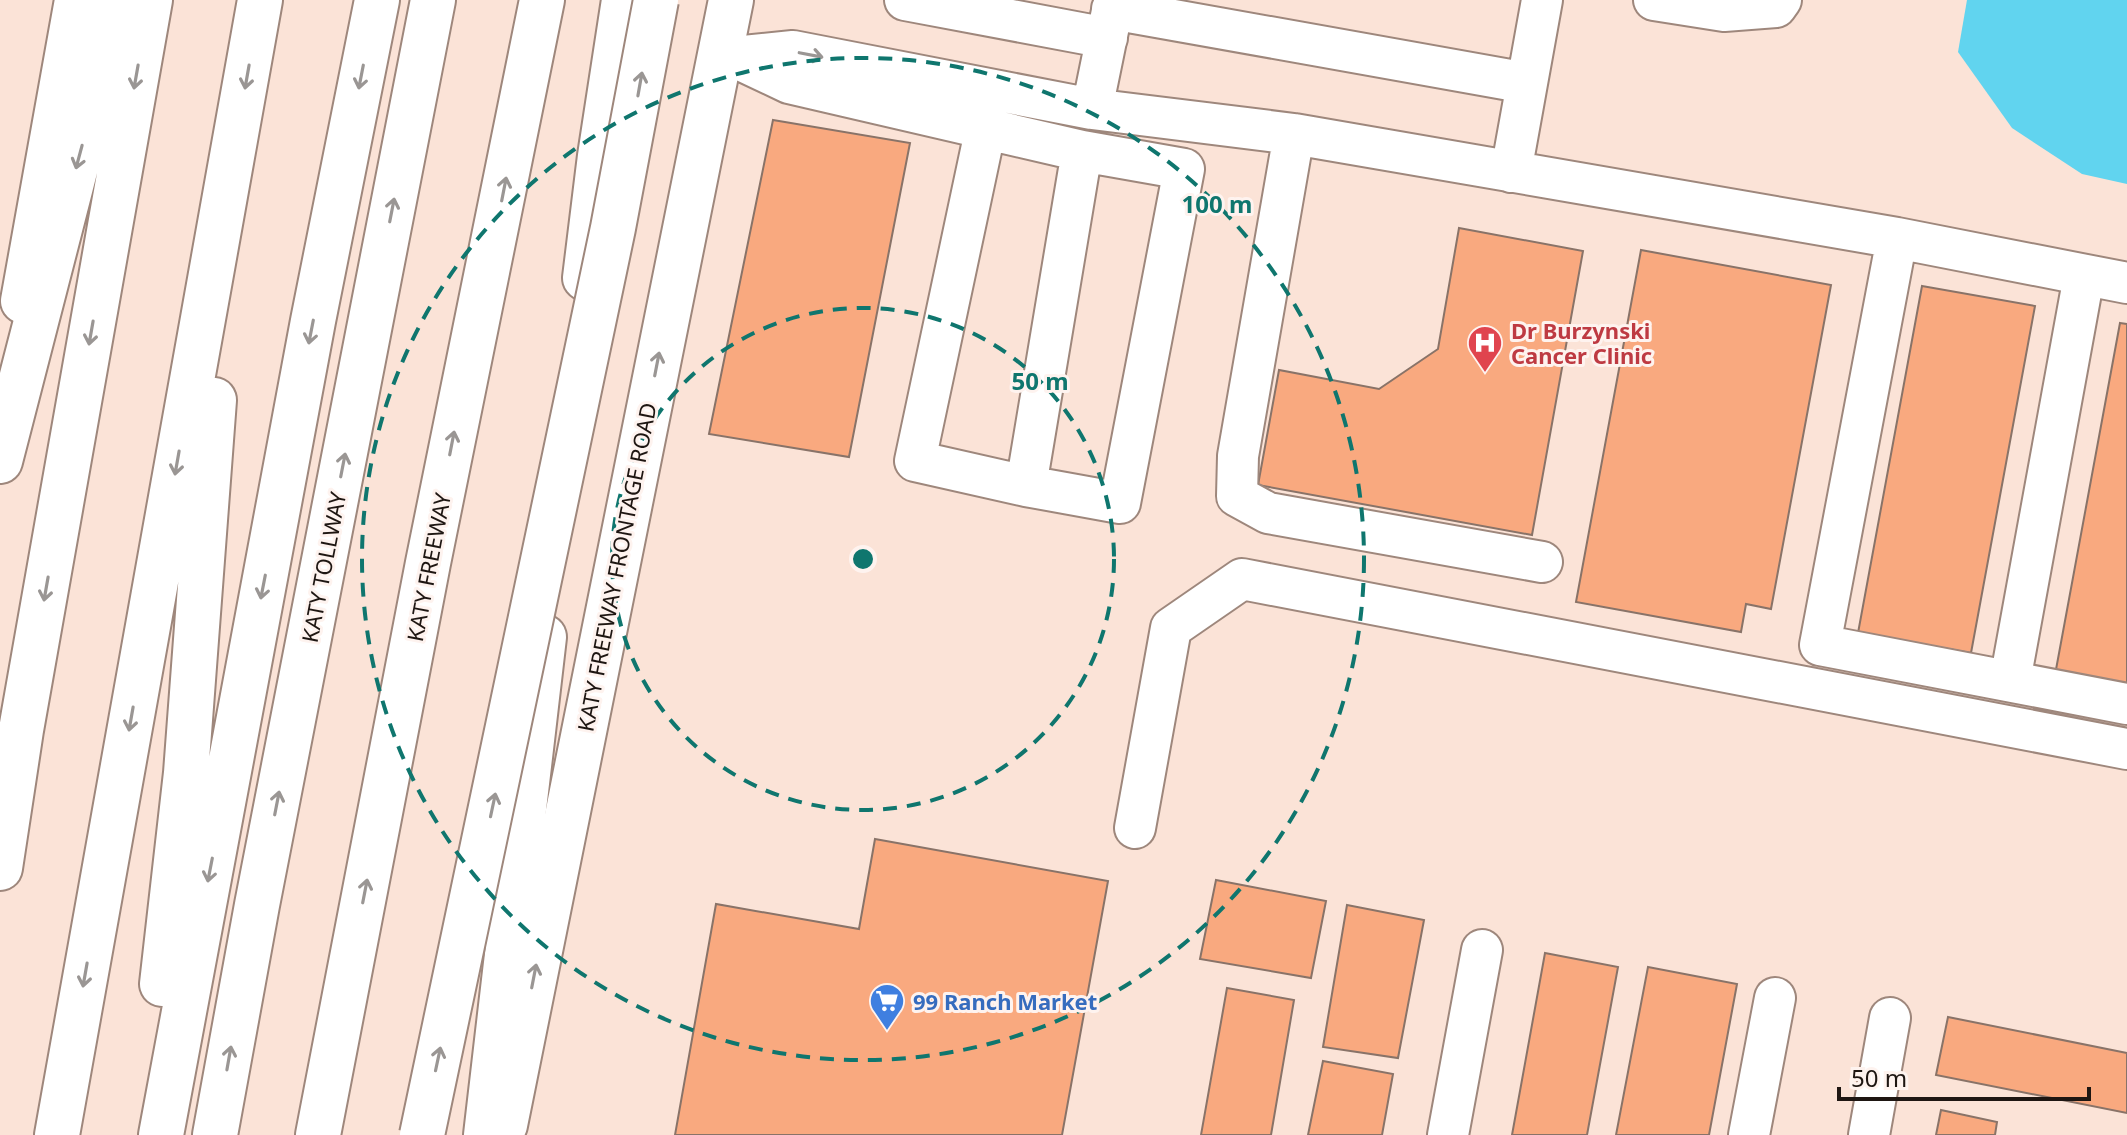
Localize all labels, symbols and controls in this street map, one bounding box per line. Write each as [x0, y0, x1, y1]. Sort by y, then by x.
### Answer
one-way arrow [798, 48, 824, 63]
one-way arrow [353, 63, 368, 89]
one-way arrow [128, 64, 143, 89]
one-way arrow [238, 64, 253, 89]
one-way arrow [634, 71, 649, 97]
one-way arrow [70, 143, 85, 169]
one-way arrow [497, 176, 512, 202]
text: 100 m [1182, 187, 1252, 220]
one-way arrow [385, 198, 400, 223]
place label: Dr Burzynski Cancer Clinic [1511, 315, 1652, 370]
one-way arrow [303, 318, 318, 344]
one-way arrow [83, 320, 98, 345]
hospital icon: Dr Burzynski Cancer Clinic [1466, 324, 1504, 374]
one-way arrow [651, 352, 666, 378]
text: 50 m [1011, 364, 1069, 397]
street label: KATY FREEWAY FRONTAGE ROAD [569, 400, 663, 734]
one-way arrow [445, 431, 460, 457]
one-way arrow [169, 450, 184, 475]
one-way arrow [336, 453, 351, 478]
street label: KATY TOLLWAY [294, 489, 352, 645]
street label: KATY FREEWAY [399, 490, 457, 644]
centre of rings [849, 545, 877, 573]
one-way arrow [255, 574, 270, 599]
one-way arrow [38, 576, 53, 601]
one-way arrow [123, 706, 138, 731]
one-way arrow [270, 790, 285, 816]
one-way arrow [486, 792, 501, 818]
one-way arrow [202, 857, 217, 883]
one-way arrow [358, 879, 373, 904]
one-way arrow [77, 962, 92, 987]
one-way arrow [527, 964, 542, 989]
supermarket icon: 99 Ranch Market [868, 982, 906, 1032]
place label: 99 Ranch Market [913, 986, 1097, 1016]
one-way arrow [223, 1046, 238, 1072]
one-way arrow [431, 1046, 446, 1072]
scale bar [1839, 1051, 2089, 1101]
text: 50 m [1851, 1061, 1907, 1094]

